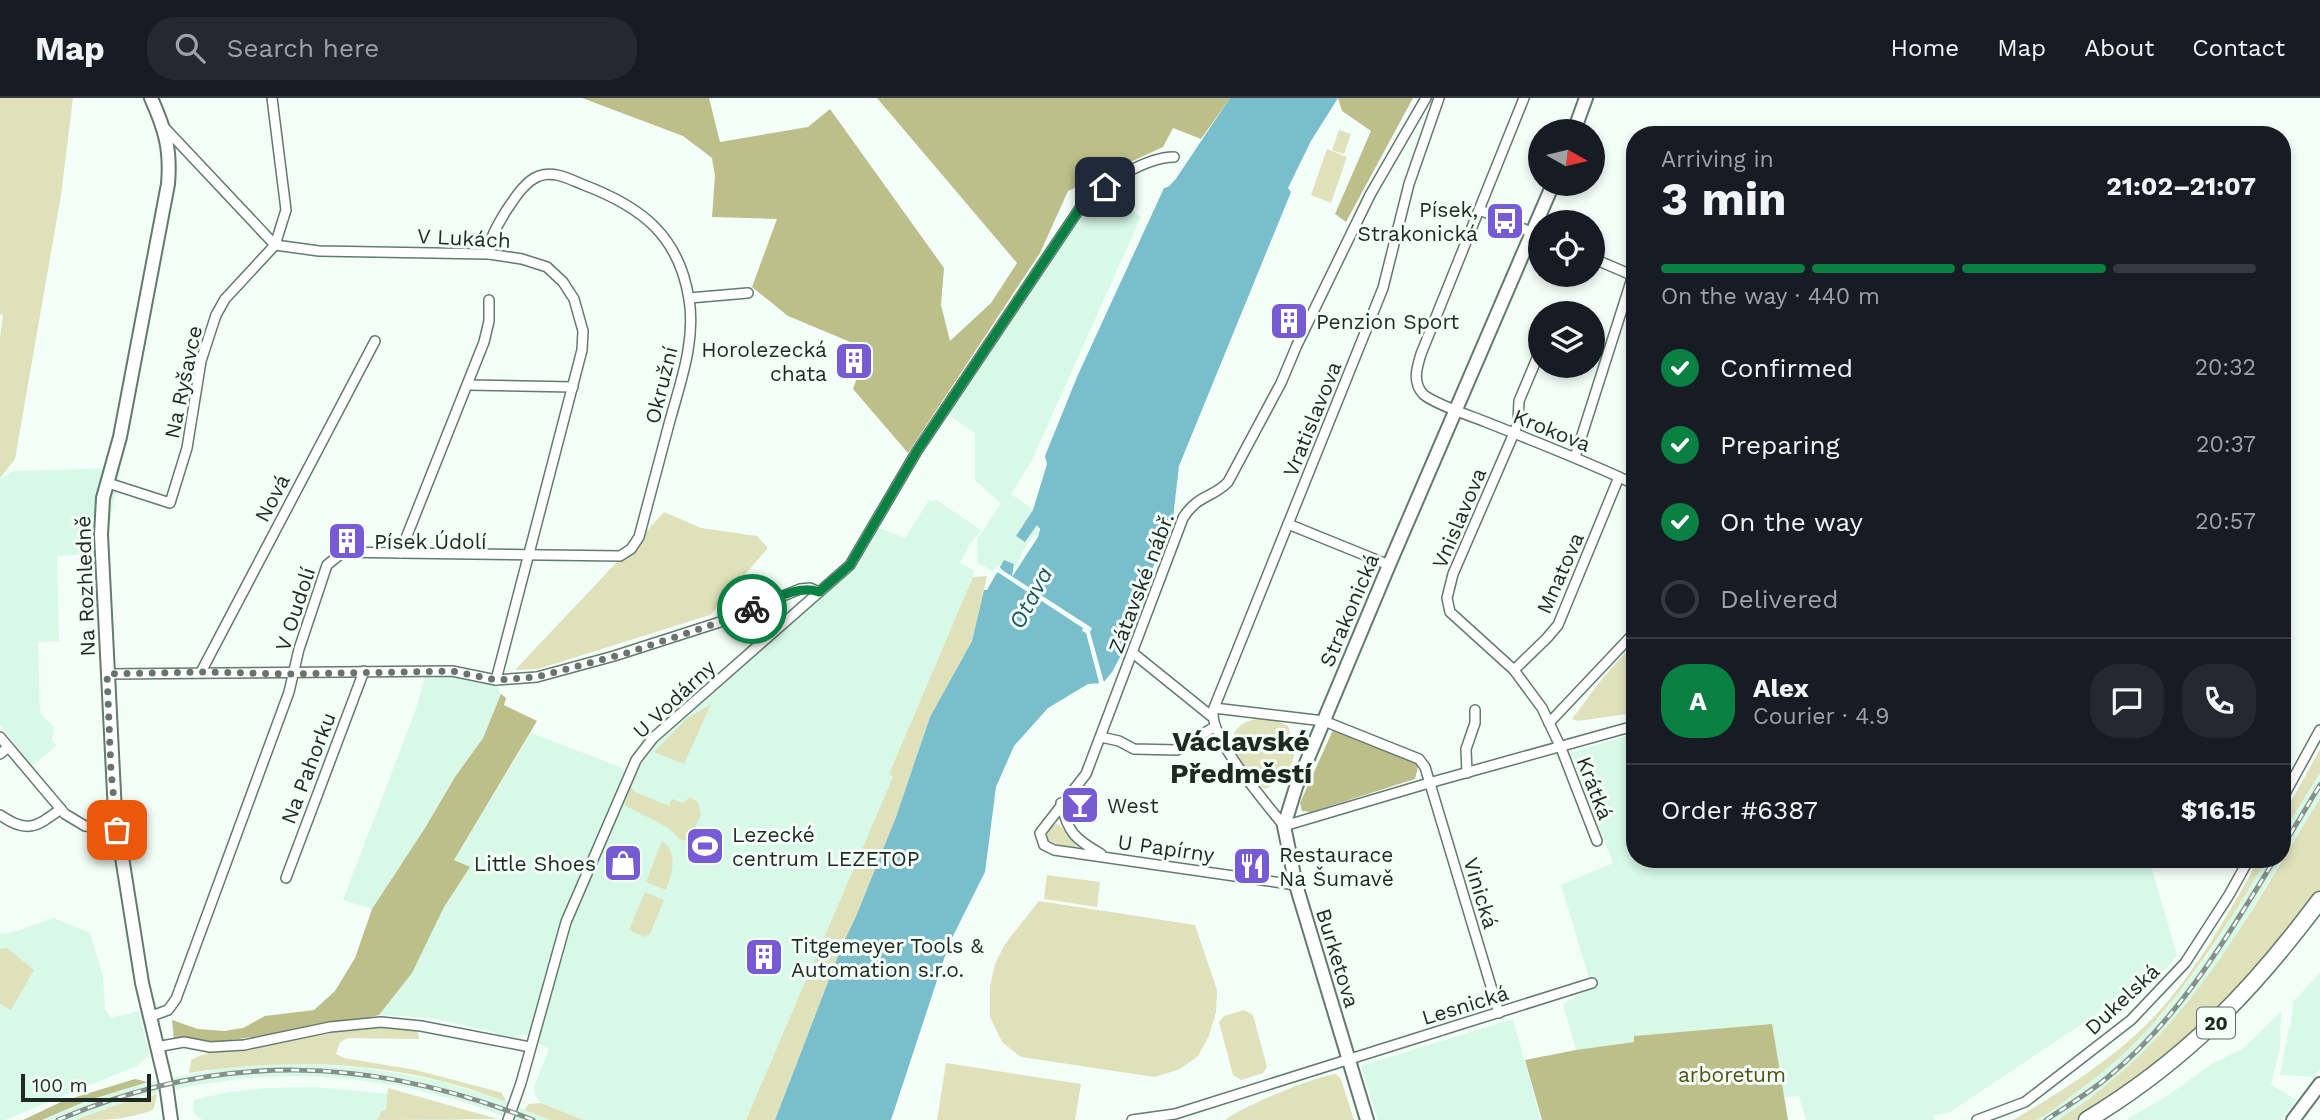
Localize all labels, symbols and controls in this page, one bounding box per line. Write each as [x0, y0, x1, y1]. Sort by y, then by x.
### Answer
search box [147, 17, 637, 80]
text: Map [35, 29, 105, 68]
icon: search [171, 29, 209, 67]
text: Search here [227, 33, 379, 63]
text: Home [1891, 34, 1959, 62]
text: Map [1997, 34, 2046, 62]
text: About [2084, 34, 2154, 62]
text: Contact [2192, 34, 2285, 62]
north arrow [1528, 119, 1605, 196]
map controls [1528, 119, 1605, 378]
text: Arriving in [1661, 146, 1774, 173]
pin [1075, 157, 1135, 217]
icon: home [1086, 168, 1124, 206]
text: 21:02–21:07 [2106, 171, 2256, 201]
text: 3 min [1661, 172, 1787, 226]
place label: Písek, Strakonická [1358, 197, 1478, 246]
bus stop icon: Písek, Strakonická [1484, 200, 1526, 242]
button: locate [1528, 210, 1605, 287]
street label: V Lukách [417, 223, 511, 253]
text: On the way · 440 m [1661, 283, 1880, 310]
building icon: Penzion Sport [1268, 300, 1310, 342]
button: layers [1528, 301, 1605, 378]
place label: Penzion Sport [1316, 309, 1459, 334]
street label: Na Ryšavce [159, 323, 207, 441]
place label: Horolezecká chata [701, 337, 827, 386]
building icon: Horolezecká chata [833, 340, 875, 382]
street label: Okružní [639, 343, 683, 426]
icon: check [1661, 349, 1699, 387]
text: Confirmed [1720, 353, 1853, 383]
text: 20:32 [2195, 354, 2256, 381]
street label: Vratislavova [1278, 358, 1346, 480]
street label: Krokova [1510, 403, 1594, 457]
icon: check [1661, 426, 1699, 464]
text: Preparing [1720, 430, 1840, 460]
text: 20:37 [2196, 431, 2256, 458]
street label: Vnislavova [1427, 464, 1491, 572]
street label: Nová [249, 470, 295, 526]
icon: check [1661, 503, 1699, 541]
text: On the way [1720, 507, 1863, 537]
text: 20:57 [2195, 508, 2256, 535]
street label: Zátavské nábř. [1103, 509, 1179, 657]
street label: Na Rozhledně [70, 515, 100, 657]
building icon: Písek Údolí [326, 520, 368, 562]
street label: Mnatova [1531, 528, 1589, 617]
place label: Písek Údolí [374, 529, 487, 554]
street label: Strakonická [1314, 550, 1384, 670]
water label: Otava [1003, 562, 1059, 634]
street label: V Oudolí [270, 564, 320, 654]
courier [717, 574, 787, 644]
text: Delivered [1720, 584, 1839, 614]
icon: bike [733, 590, 771, 628]
street label: U Vodárny [628, 654, 721, 744]
button: chat [2090, 664, 2164, 738]
button: phone [2182, 664, 2256, 738]
text: Alex [1753, 673, 1809, 703]
text: A [1689, 686, 1707, 716]
text: Courier · 4.9 [1753, 703, 1889, 730]
street label: Na Pahorku [275, 709, 341, 827]
district label: Václavské Předměstí [1170, 725, 1313, 790]
street label: Krátká [1572, 753, 1619, 823]
bar icon: West [1059, 784, 1101, 826]
place label: West [1107, 793, 1159, 818]
text: Order #6387 [1661, 795, 1818, 825]
text: $16.15 [2181, 795, 2256, 825]
pin [87, 800, 147, 860]
icon: bag [98, 811, 136, 849]
place label: Lezecké centrum LEZETOP [732, 822, 920, 871]
sports icon: Lezecké centrum LEZETOP [684, 825, 726, 867]
street label: U Papírny [1116, 829, 1216, 867]
shop icon: Little Shoes [602, 842, 644, 884]
place label: Restaurace Na Šumavě [1279, 842, 1394, 891]
restaurant icon: Restaurace Na Šumavě [1231, 845, 1273, 887]
place label: Little Shoes [474, 851, 596, 876]
street label: Vinická [1458, 854, 1504, 932]
street label: Burketova [1311, 905, 1365, 1011]
place label: Titgemeyer Tools & Automation s.r.o. [791, 933, 985, 982]
building icon: Titgemeyer Tools & Automation s.r.o. [743, 936, 785, 978]
street label: Dukelská [2080, 958, 2165, 1040]
street label: Lesnická [1419, 980, 1511, 1030]
road number: 20 [2197, 1007, 2235, 1038]
park label: arboretum [1678, 1062, 1786, 1087]
scale bar [21, 1071, 150, 1103]
text: 100 m [32, 1074, 88, 1097]

